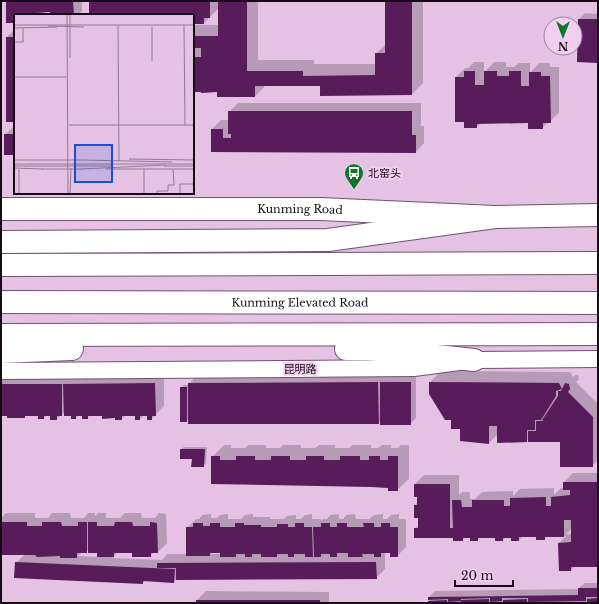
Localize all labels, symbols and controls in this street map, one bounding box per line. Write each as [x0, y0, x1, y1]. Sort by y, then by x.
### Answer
inset map [14, 14, 194, 194]
north arrow [543, 16, 583, 56]
text: N [557, 39, 568, 53]
bus stop icon: 北窑头 [343, 162, 365, 190]
place label: 北窑头 [368, 166, 401, 180]
street label: Kunming Road [257, 202, 344, 217]
street label: Kunming Elevated Road [231, 295, 369, 310]
street label: 昆明路 [284, 362, 317, 376]
scale bar [455, 562, 513, 588]
text: 20 m [461, 568, 493, 583]

